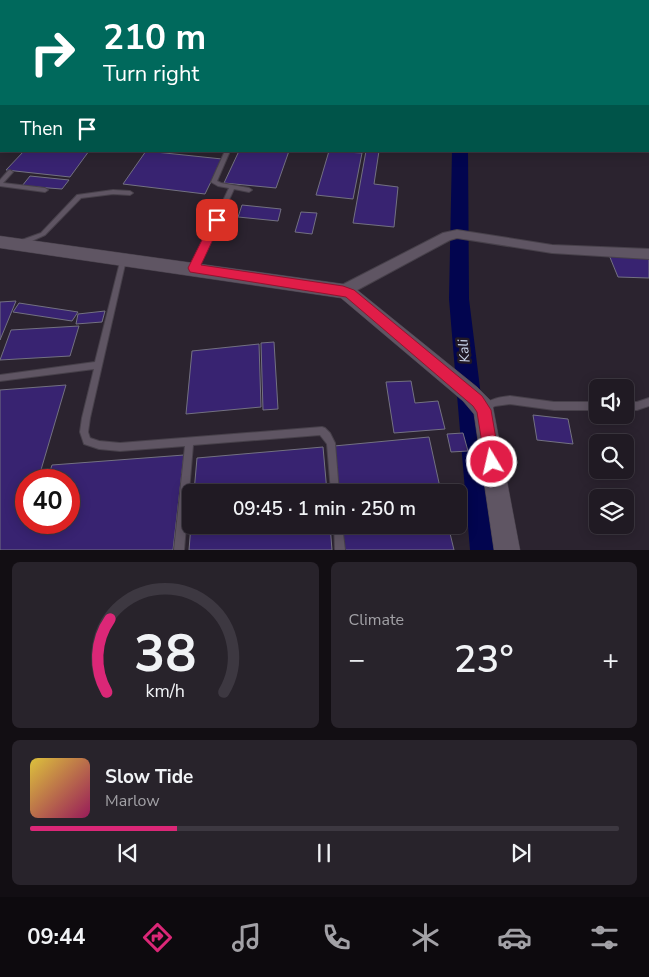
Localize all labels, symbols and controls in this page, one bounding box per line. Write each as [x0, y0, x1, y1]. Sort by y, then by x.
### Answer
text: 210 m [103, 14, 206, 61]
icon: right [20, 20, 85, 85]
text: Turn right [103, 59, 199, 89]
icon: arrive [73, 115, 101, 143]
text: Then [20, 116, 63, 142]
pin [196, 199, 238, 241]
icon: arrive [203, 206, 231, 234]
water label: Kali [453, 338, 475, 364]
map controls [589, 379, 634, 534]
button: sound [589, 379, 634, 424]
button: search [589, 434, 634, 479]
position arrow [465, 435, 517, 487]
speed limit sign: 40 [15, 469, 80, 534]
button: layers [589, 489, 634, 534]
text: 09:45 · 1 min · 250 m [233, 496, 416, 522]
text: Climate [349, 609, 404, 631]
text: 38 [134, 618, 196, 689]
text: 23° [454, 634, 514, 685]
text: − [349, 641, 365, 679]
text: + [602, 641, 619, 679]
text: km/h [146, 679, 185, 703]
text: Slow Tide [105, 764, 193, 790]
text: Marlow [105, 790, 160, 812]
icon: previous [114, 839, 142, 867]
icon: pause [310, 839, 338, 867]
icon: next [507, 839, 535, 867]
icon: directions [140, 920, 175, 955]
icon: music [229, 920, 264, 955]
icon: phone [319, 920, 354, 955]
icon: climate [408, 920, 443, 955]
icon: car [497, 920, 532, 955]
icon: filters [587, 920, 622, 955]
text: 09:44 [27, 922, 85, 952]

